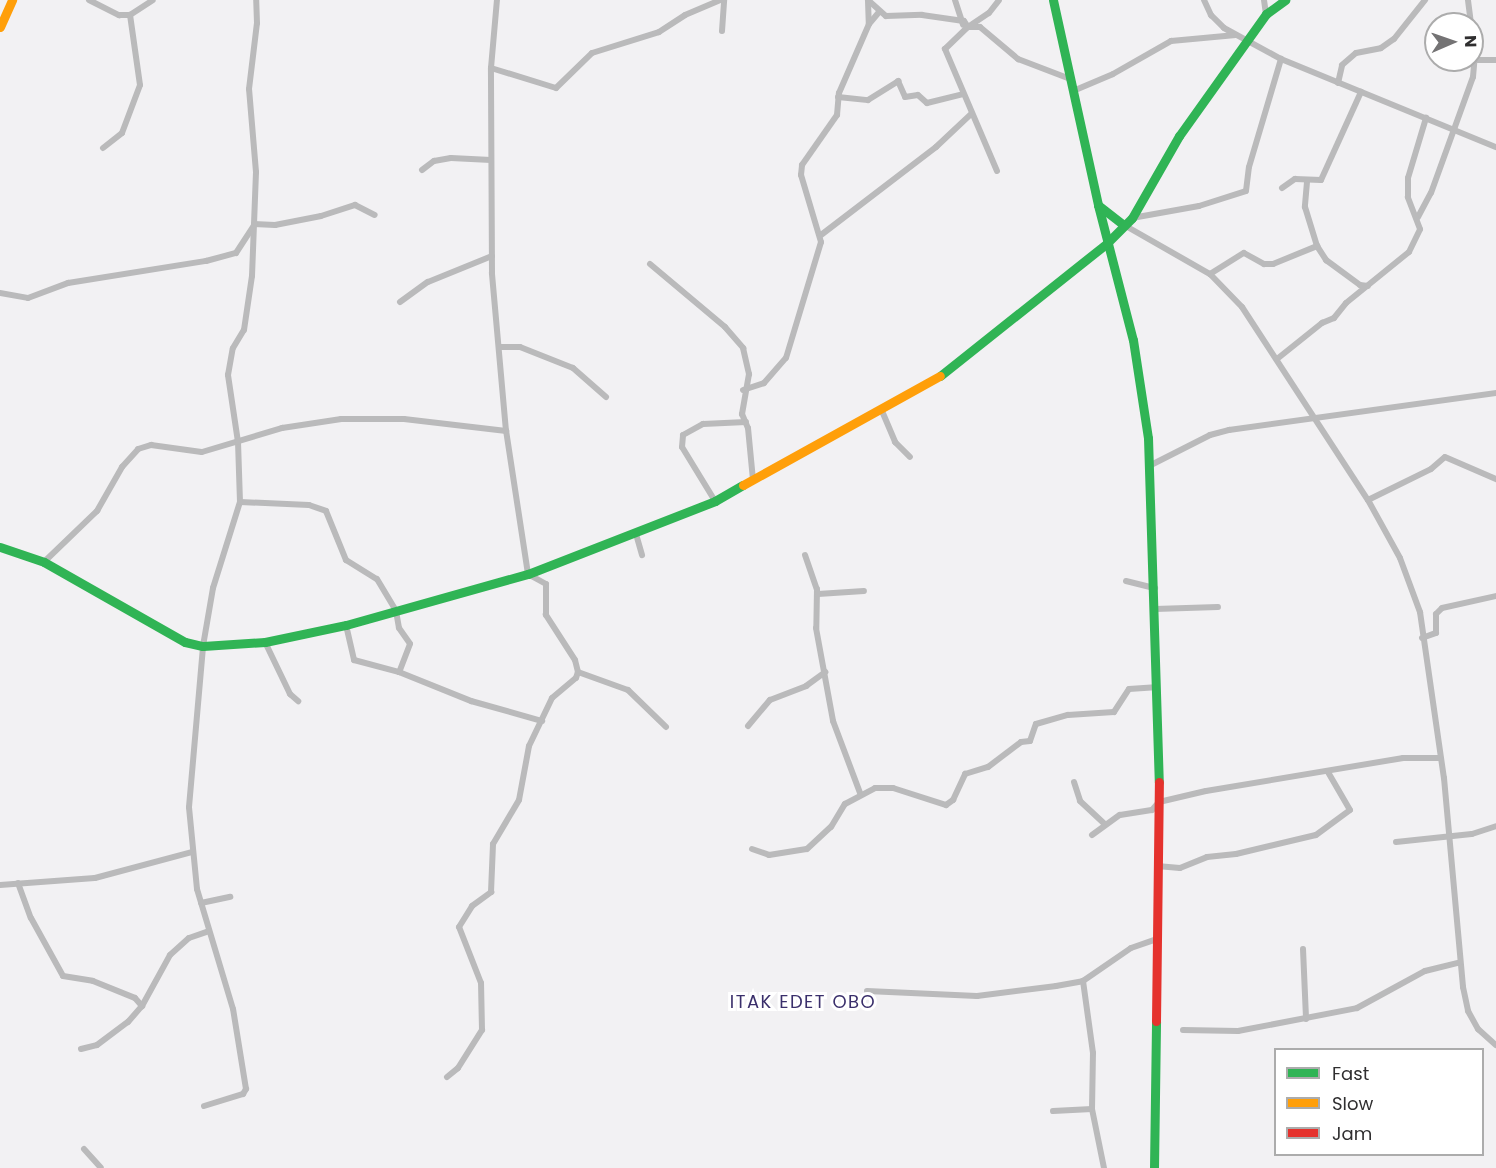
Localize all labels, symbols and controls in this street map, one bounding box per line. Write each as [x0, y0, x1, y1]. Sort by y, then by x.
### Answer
north arrow [1424, 12, 1484, 72]
text: N [1459, 35, 1482, 48]
district label: ITAK EDET OBO [730, 991, 876, 1013]
legend [1274, 1048, 1484, 1156]
text: Fast [1332, 1061, 1369, 1086]
text: Slow [1332, 1091, 1373, 1116]
text: Jam [1332, 1121, 1372, 1146]

